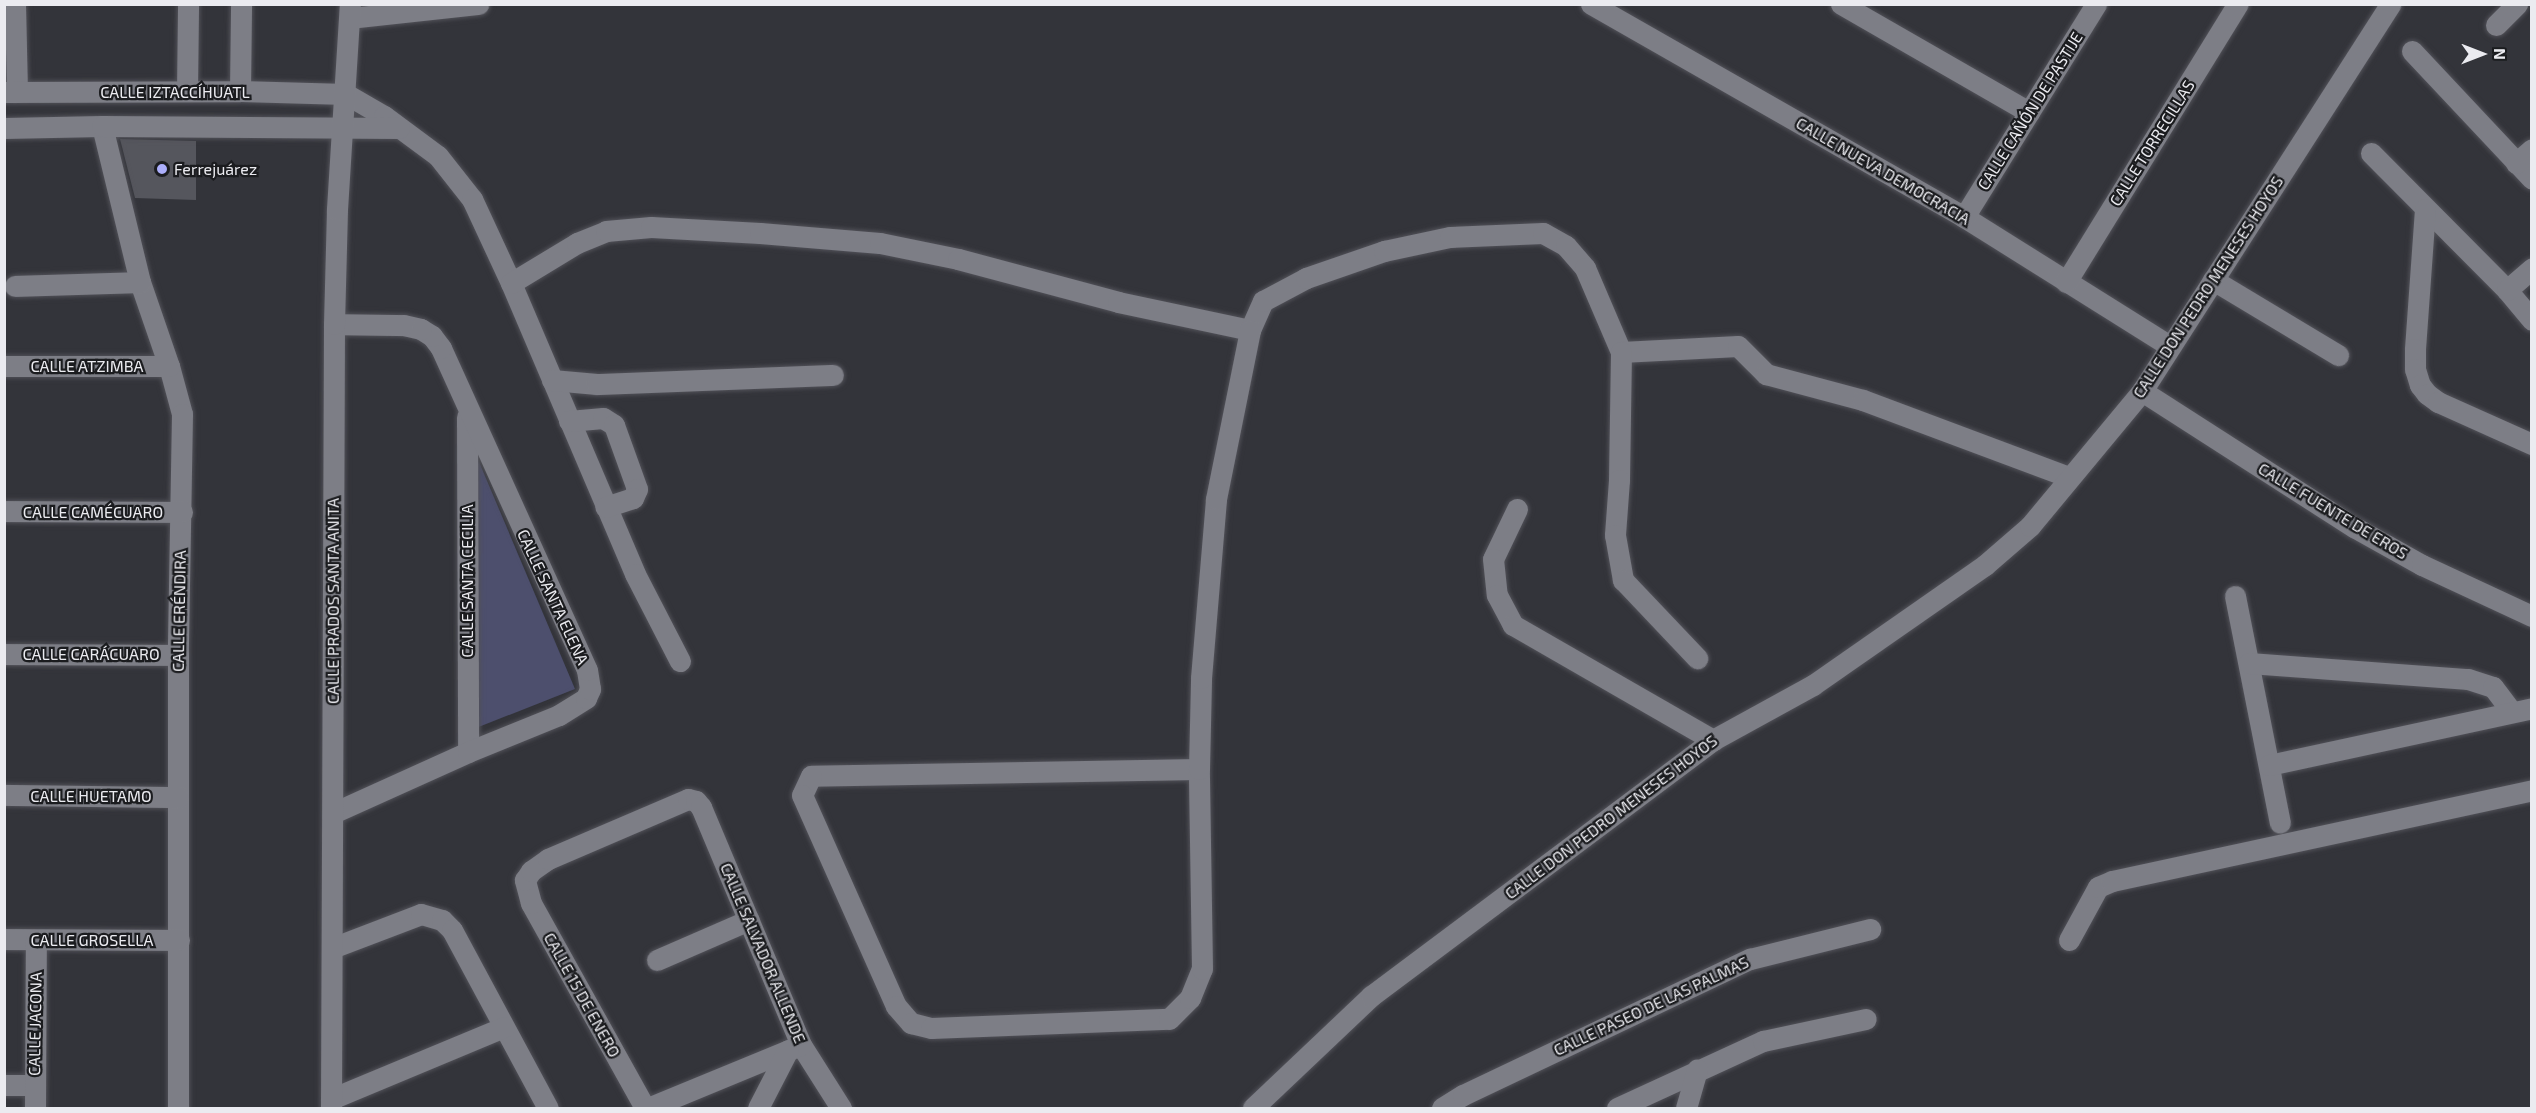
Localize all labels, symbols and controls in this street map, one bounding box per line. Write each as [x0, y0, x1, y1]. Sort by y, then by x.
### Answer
north arrow [2452, 24, 2512, 84]
street label: CALLE CAÑÓN DE PASTIJE [1973, 28, 2087, 194]
text: N [2491, 48, 2510, 60]
street label: CALLE TORRECILLAS [2105, 76, 2199, 210]
street label: CALLE IZTACCÍHUATL [100, 82, 250, 102]
street label: CALLE NUEVA DEMOCRACIA [1792, 113, 1974, 229]
place label: Ferrejuárez [174, 159, 257, 179]
marker: Ferrejuárez [155, 162, 169, 176]
street label: CALLE DON PEDRO MENESES HOYOS [2129, 172, 2287, 402]
street label: CALLE ATZIMBA [30, 356, 144, 376]
street label: CALLE FUENTE DE EROS [2255, 459, 2411, 563]
street label: CALLE PRADOS SANTA ANITA [323, 498, 343, 704]
street label: CALLE CAMÉCUARO [23, 502, 163, 522]
street label: CALLE SANTA CECILIA [457, 504, 477, 658]
street label: CALLE SANTA ELENA [513, 526, 593, 668]
street label: CALLE ERÉNDIRA [168, 550, 190, 672]
street label: CALLE CARÁCUARO [22, 644, 160, 664]
street label: CALLE DON PEDRO MENESES HOYOS [1501, 731, 1721, 903]
street label: CALLE HUETAMO [30, 786, 152, 806]
street label: CALLE SALVADOR ALLENDE [716, 860, 810, 1046]
street label: CALLE 15 DE ENERO [540, 929, 624, 1061]
street label: CALLE GROSELLA [30, 930, 154, 950]
street label: CALLE PASEO DE LAS PALMAS [1550, 952, 1752, 1060]
street label: CALLE JACONA [24, 972, 46, 1076]

